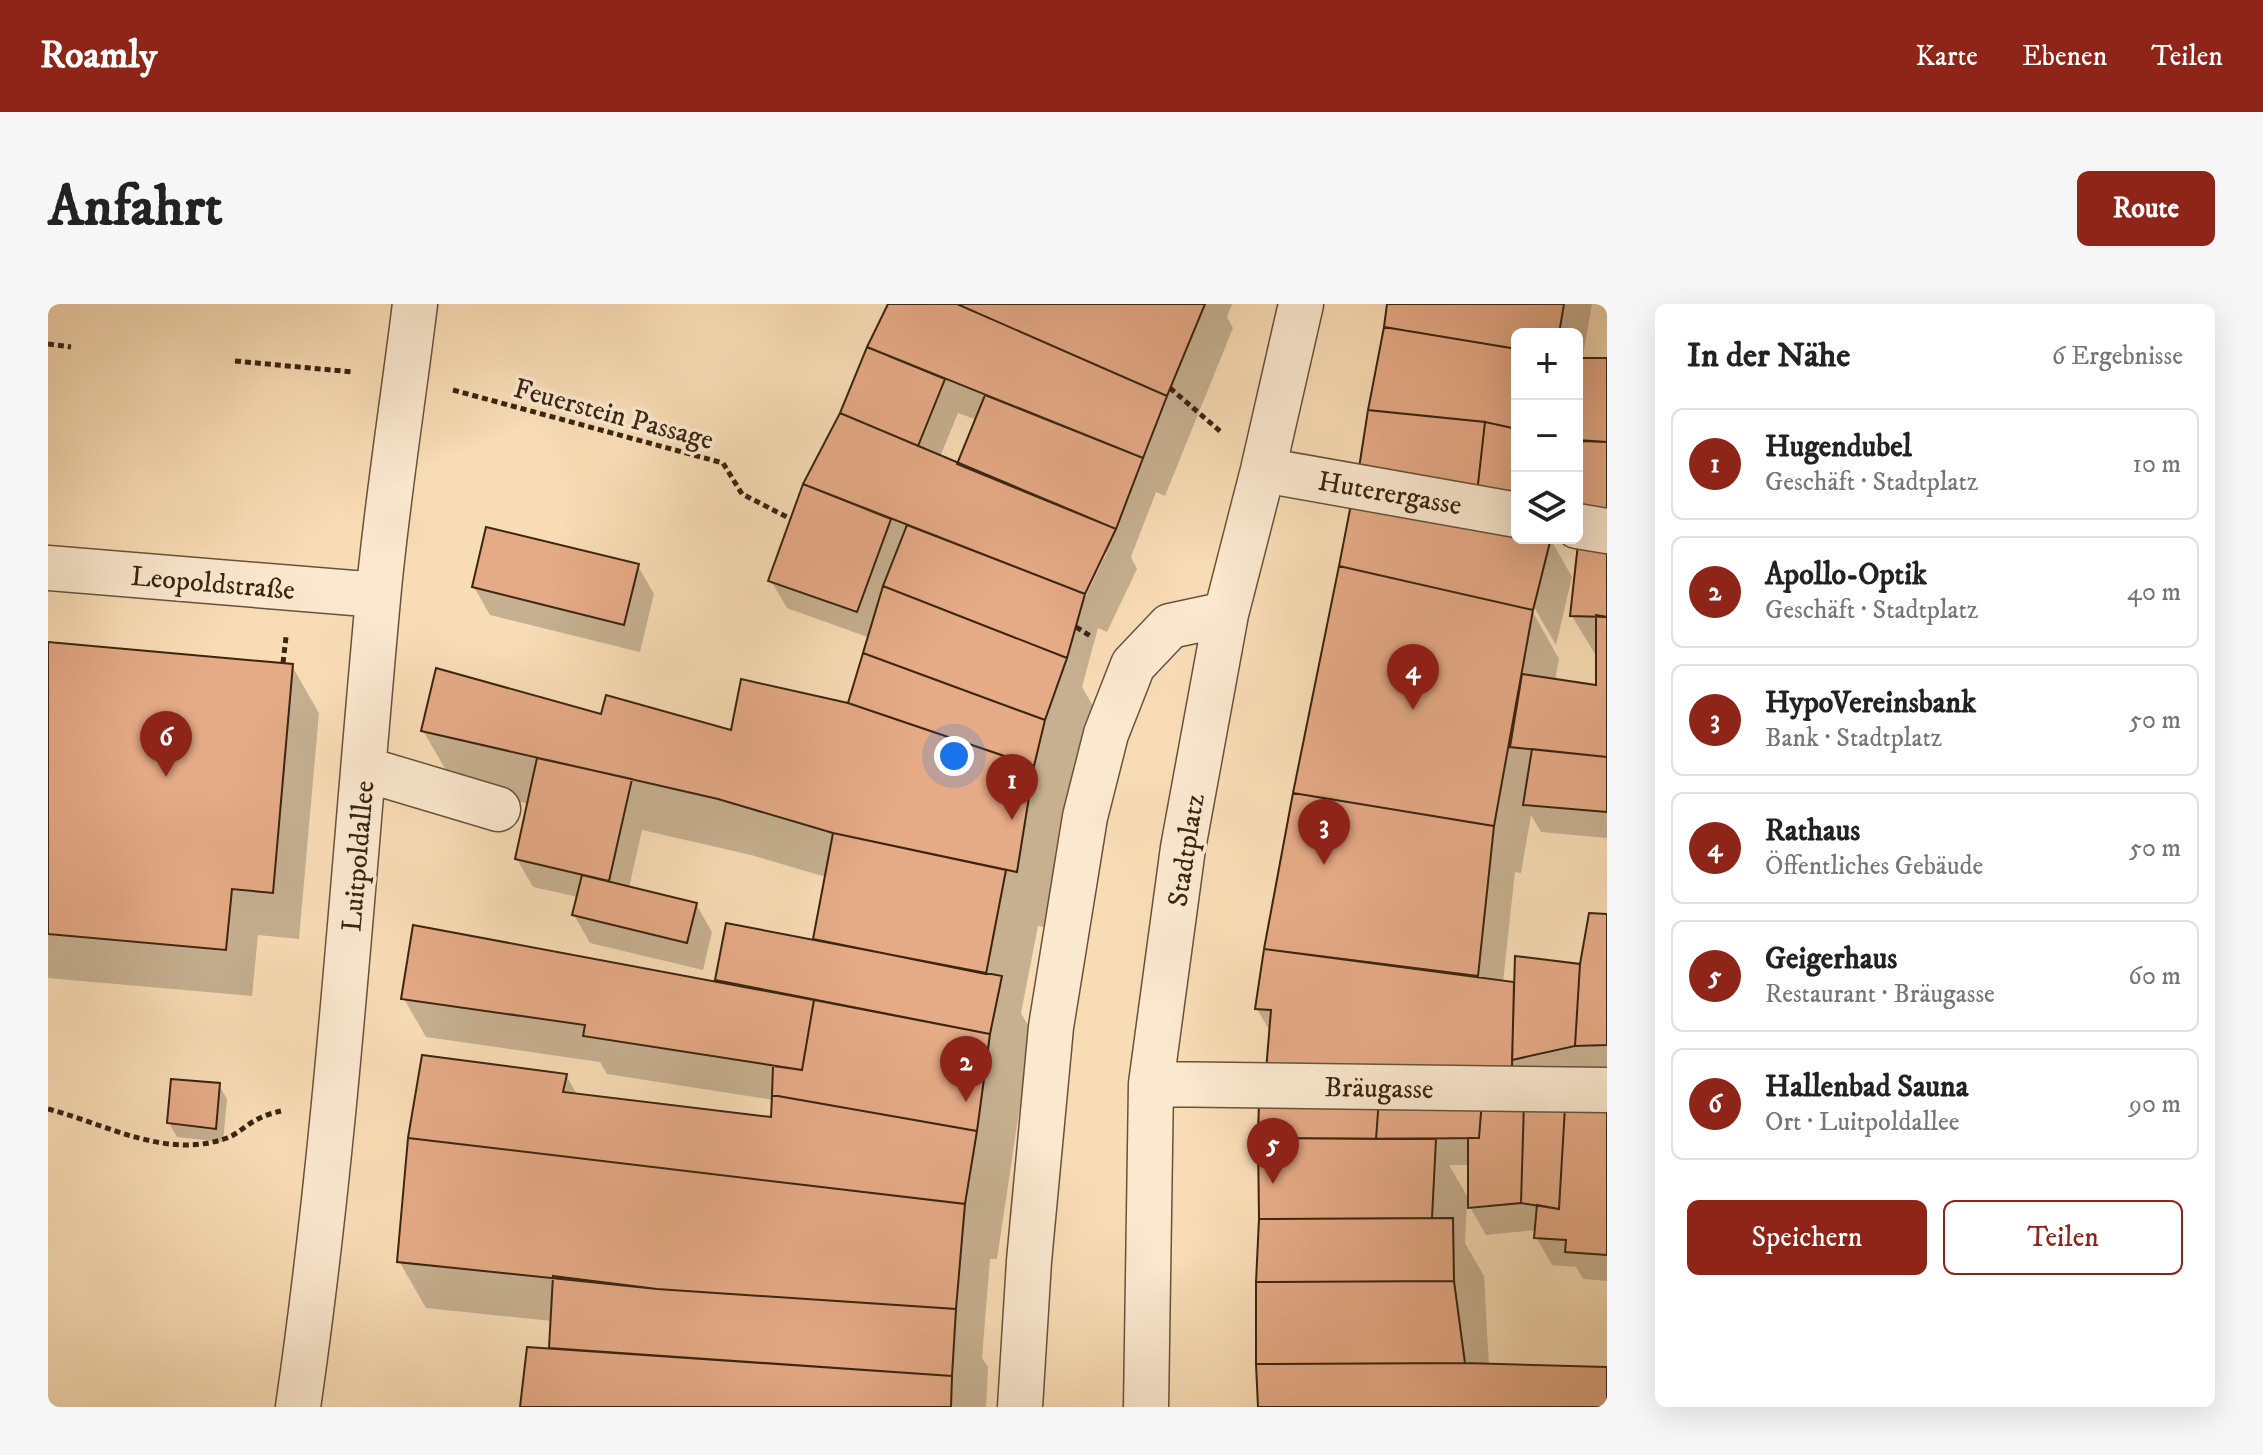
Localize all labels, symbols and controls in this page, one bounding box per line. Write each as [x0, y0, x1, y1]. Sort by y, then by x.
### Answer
text: Roamly [40, 32, 157, 80]
text: Karte [1915, 39, 1978, 74]
text: Ebenen [2022, 39, 2107, 74]
text: Teilen [2151, 39, 2223, 74]
button: Route [2077, 171, 2215, 246]
text: Anfahrt [48, 173, 223, 243]
map controls [1511, 328, 1583, 544]
button: + [1511, 328, 1583, 400]
text: In der Nähe [1687, 335, 1850, 377]
text: 6 Ergebnisse [2052, 340, 2183, 373]
street label: Feuerstein Passage [510, 371, 717, 458]
button: − [1511, 400, 1583, 472]
text: Hugendubel [1765, 429, 1912, 466]
text: 1 [1710, 448, 1720, 481]
text: 10 m [2132, 448, 2181, 481]
street label: Huterergasse [1315, 464, 1464, 523]
text: Geschäft · Stadtplatz [1765, 466, 1978, 499]
button: layers [1511, 472, 1583, 544]
text: Apollo-Optik [1765, 557, 1927, 594]
street label: Leopoldstraße [129, 559, 296, 608]
text: 2 [1709, 576, 1721, 609]
text: 40 m [2127, 576, 2181, 609]
text: Geschäft · Stadtplatz [1765, 594, 1978, 627]
pin: 4 [1387, 644, 1439, 710]
text: HypoVereinsbank [1765, 685, 1976, 722]
text: 3 [1710, 704, 1720, 737]
text: 50 m [2129, 704, 2181, 737]
pin: 6 [140, 711, 192, 777]
text: Bank · Stadtplatz [1765, 722, 1942, 755]
your location [934, 736, 974, 776]
pin: 1 [986, 754, 1038, 820]
street label: Luitpoldallee [334, 779, 383, 933]
street label: Stadtplatz [1160, 791, 1213, 909]
pin: 3 [1298, 799, 1350, 865]
text: Rathaus [1765, 813, 1860, 850]
text: 4 [1708, 832, 1722, 865]
text: 50 m [2129, 832, 2181, 865]
text: Öffentliches Gebäude [1765, 850, 1983, 883]
text: Geigerhaus [1765, 941, 1897, 978]
text: 5 [1709, 960, 1721, 993]
text: 60 m [2128, 960, 2181, 993]
text: Restaurant · Bräugasse [1765, 978, 1995, 1011]
pin: 2 [940, 1036, 992, 1102]
text: Hallenbad Sauna [1765, 1069, 1969, 1106]
street label: Bräugasse [1324, 1070, 1434, 1107]
text: 6 [1708, 1088, 1722, 1121]
text: 90 m [2129, 1088, 2181, 1121]
text: Ort · Luitpoldallee [1765, 1106, 1960, 1139]
pin: 5 [1247, 1118, 1299, 1184]
button: Speichern [1687, 1200, 1927, 1275]
button: Teilen [1943, 1200, 2183, 1275]

